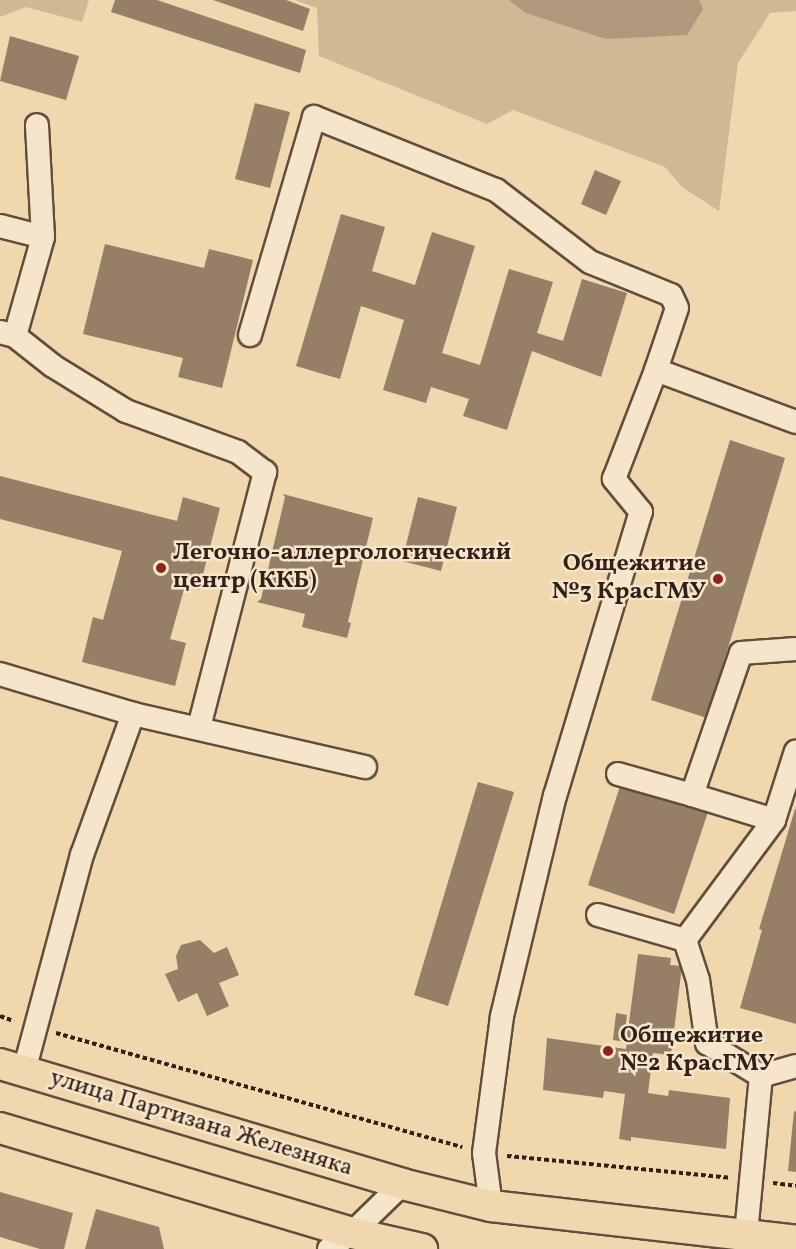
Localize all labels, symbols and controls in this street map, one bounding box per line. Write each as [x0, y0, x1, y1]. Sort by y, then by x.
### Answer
place label: Легочно-аллергологический центр (ККБ) [173, 540, 511, 596]
place label: Общежитие №3 КрасГМУ [552, 551, 706, 607]
marker: Легочно-аллергологический центр (ККБ) [154, 561, 168, 575]
marker: Общежитие №3 КрасГМУ [711, 572, 725, 586]
place label: Общежитие №2 КрасГМУ [620, 1023, 775, 1079]
marker: Общежитие №2 КрасГМУ [601, 1044, 615, 1058]
street label: улица Партизана Железняка [46, 1064, 356, 1184]

